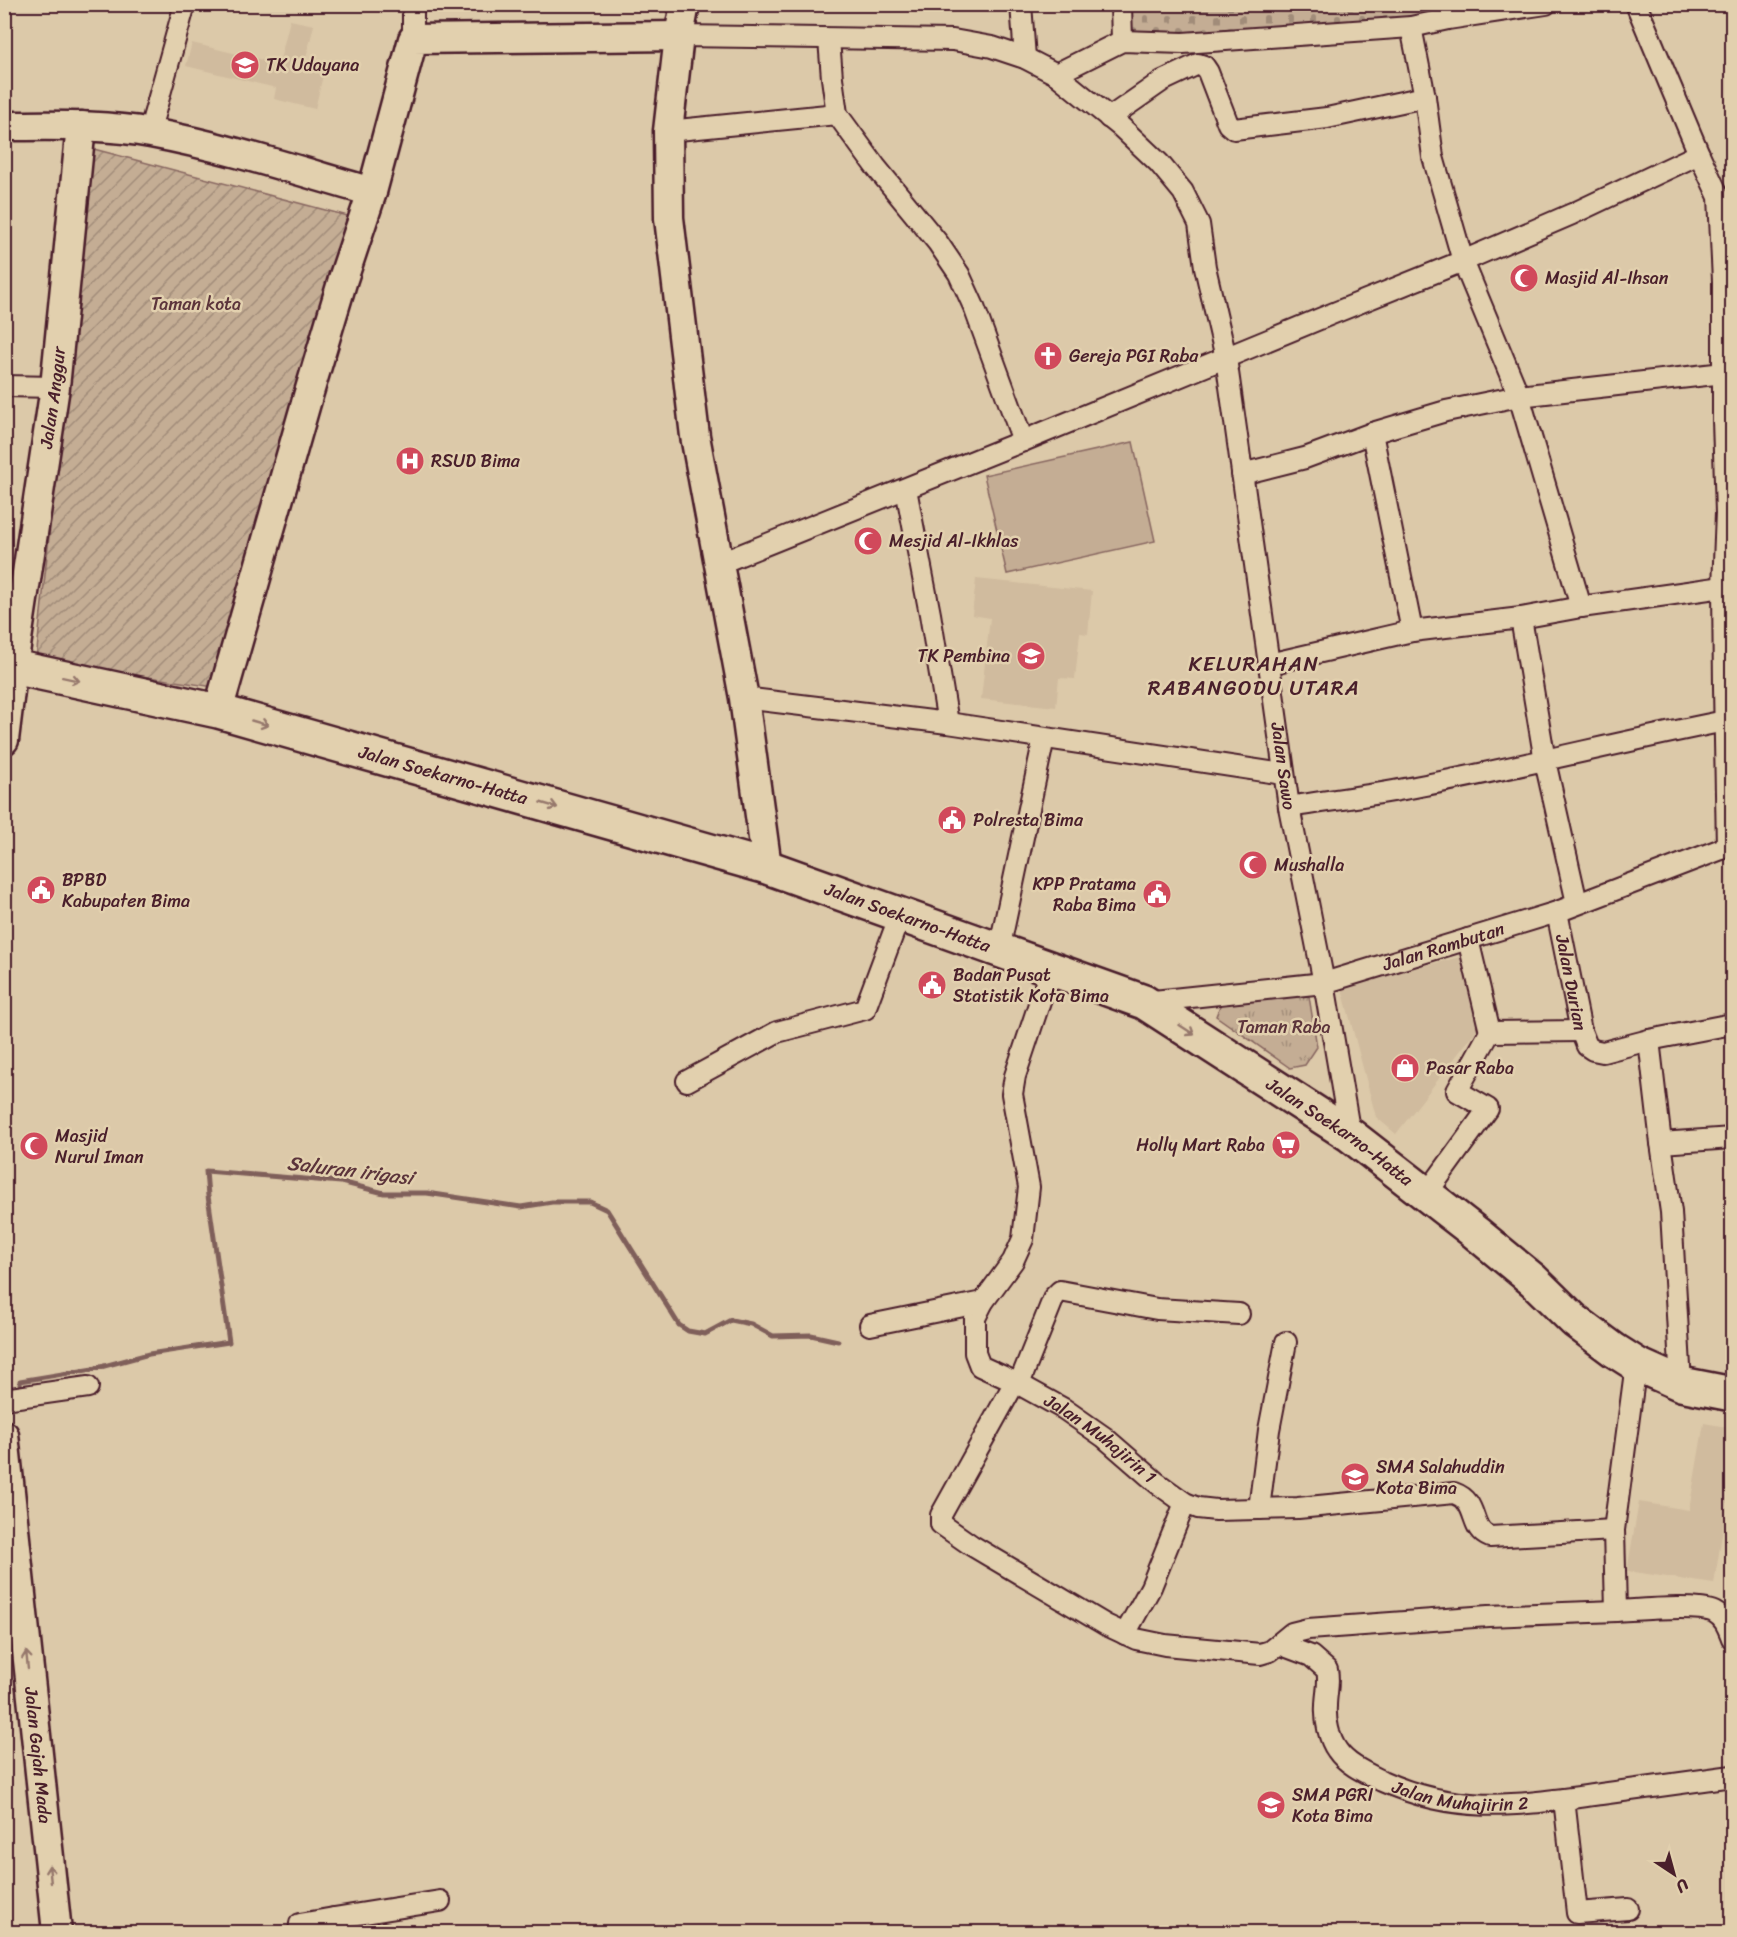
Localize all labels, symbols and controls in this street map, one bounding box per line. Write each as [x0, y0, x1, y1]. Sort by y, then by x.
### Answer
school or university icon: TK Udayana [229, 49, 261, 81]
place label: TK Udayana [266, 49, 359, 81]
mosque icon: Masjid Al-Ihsan [1508, 262, 1540, 294]
place label: Masjid Al-Ihsan [1545, 262, 1669, 294]
park label: Taman kota [151, 288, 241, 320]
church icon: Gereja PGI Raba [1032, 340, 1064, 372]
place label: Gereja PGI Raba [1069, 340, 1199, 372]
street label: Jalan Anggur [30, 343, 75, 452]
hospital icon: RSUD Bima [394, 445, 426, 477]
place label: RSUD Bima [431, 445, 521, 477]
mosque icon: Mesjid Al-Ikhlas [852, 525, 884, 557]
place label: Mesjid Al-Ikhlas [889, 525, 1019, 557]
place label: TK Pembina [918, 640, 1010, 672]
school or university icon: TK Pembina [1015, 640, 1047, 672]
district label: KELURAHAN RABANGODU UTARA [1148, 645, 1360, 707]
one-way arrow [61, 673, 80, 685]
one-way arrow [250, 718, 269, 729]
street label: Jalan Sawo [1261, 719, 1305, 812]
street label: Jalan Soekarno-Hatta [354, 736, 532, 814]
one-way arrow [539, 800, 558, 811]
public building icon: Polresta Bima [936, 804, 968, 836]
place label: Polresta Bima [973, 804, 1084, 836]
mosque icon: Mushalla [1237, 849, 1269, 881]
place label: Mushalla [1274, 849, 1344, 881]
place label: BPBD Kabupaten Bima [62, 864, 190, 917]
place label: KPP Pratama Raba Bima [1032, 868, 1136, 921]
street label: Jalan Soekarno-Hatta [819, 873, 996, 962]
public building icon: BPBD Kabupaten Bima [25, 874, 57, 906]
public building icon: KPP Pratama Raba Bima [1141, 878, 1173, 910]
street label: Jalan Rambutan [1378, 913, 1509, 981]
street label: Jalan Durian [1546, 931, 1597, 1034]
place label: Badan Pusat Statistik Kota Bima [953, 959, 1109, 1012]
public building icon: Badan Pusat Statistik Kota Bima [916, 969, 948, 1001]
park label: Taman Raba [1237, 1011, 1331, 1043]
one-way arrow [1178, 1023, 1195, 1036]
shop icon: Pasar Raba [1389, 1052, 1421, 1084]
place label: Pasar Raba [1426, 1052, 1514, 1084]
street label: Jalan Soekarno-Hatta [1259, 1068, 1421, 1195]
place label: Masjid Nurul Iman [55, 1120, 144, 1173]
place label: Holly Mart Raba [1136, 1129, 1265, 1161]
supermarket icon: Holly Mart Raba [1270, 1129, 1302, 1161]
mosque icon: Masjid Nurul Iman [18, 1130, 50, 1162]
water label: Saluran irigasi [285, 1145, 419, 1196]
street label: Jalan Muhajirin 1 [1037, 1385, 1164, 1492]
place label: SMA Salahuddin Kota Bima [1376, 1451, 1505, 1504]
school or university icon: SMA Salahuddin Kota Bima [1339, 1461, 1371, 1493]
one-way arrow [22, 1650, 33, 1670]
street label: Jalan Gajah Mada [15, 1684, 61, 1825]
street label: Jalan Muhajirin 2 [1387, 1771, 1530, 1821]
place label: SMA PGRI Kota Bima [1292, 1779, 1374, 1832]
school or university icon: SMA PGRI Kota Bima [1255, 1789, 1287, 1821]
north arrow [1644, 1844, 1704, 1904]
one-way arrow [45, 1865, 56, 1885]
text: U [1669, 1871, 1695, 1901]

